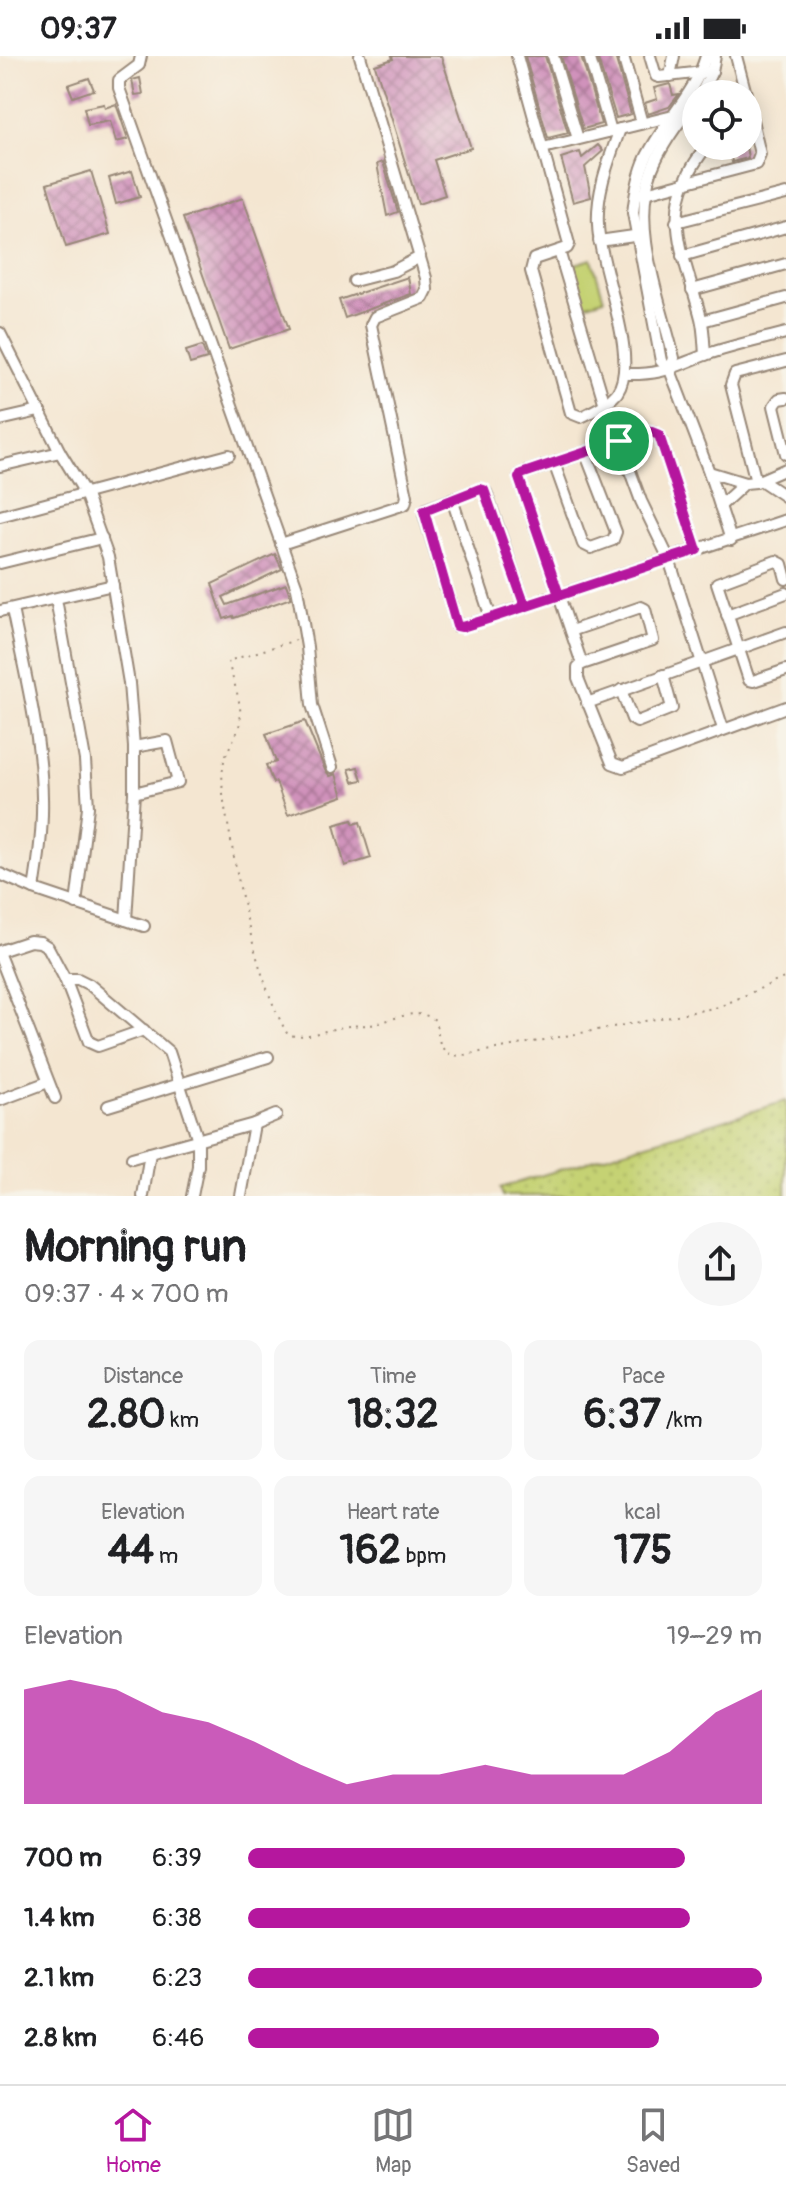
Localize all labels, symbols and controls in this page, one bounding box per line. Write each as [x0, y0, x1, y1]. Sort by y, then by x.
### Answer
text: 09:37 [40, 10, 117, 47]
map controls [682, 80, 762, 160]
button: locate [682, 80, 762, 160]
pin [585, 407, 653, 475]
icon: arrive [597, 419, 641, 463]
text: Morning run [24, 1220, 247, 1275]
button: share [678, 1222, 762, 1306]
text: 09:37 · 4 × 700 m [24, 1278, 229, 1310]
text: Distance [103, 1362, 183, 1390]
text: Time [370, 1362, 416, 1390]
text: Pace [621, 1362, 665, 1390]
text: 2.80 [87, 1390, 166, 1439]
text: 18:32 [347, 1390, 439, 1439]
text: 6:37 [584, 1390, 661, 1439]
text: km [166, 1406, 199, 1434]
text: /km [661, 1406, 702, 1434]
text: Elevation [101, 1498, 185, 1526]
text: Heart rate [347, 1498, 439, 1526]
text: kcal [625, 1498, 661, 1526]
text: 44 [108, 1526, 154, 1575]
text: 162 [340, 1526, 401, 1575]
text: 175 [614, 1526, 672, 1575]
text: m [154, 1542, 178, 1570]
text: bpm [401, 1542, 446, 1570]
text: Elevation [24, 1620, 123, 1652]
text: 19–29 m [666, 1620, 762, 1652]
text: 700 m [24, 1842, 102, 1874]
text: 6:39 [152, 1842, 202, 1874]
text: 1.4 km [24, 1902, 95, 1934]
text: 6:38 [152, 1902, 202, 1934]
text: 2.1 km [24, 1962, 94, 1994]
text: 6:23 [152, 1962, 202, 1994]
text: 2.8 km [24, 2022, 97, 2054]
text: 6:46 [152, 2022, 204, 2054]
tab: Home [105, 2103, 161, 2179]
tab: Map [371, 2103, 415, 2179]
tab: Saved [626, 2103, 681, 2179]

